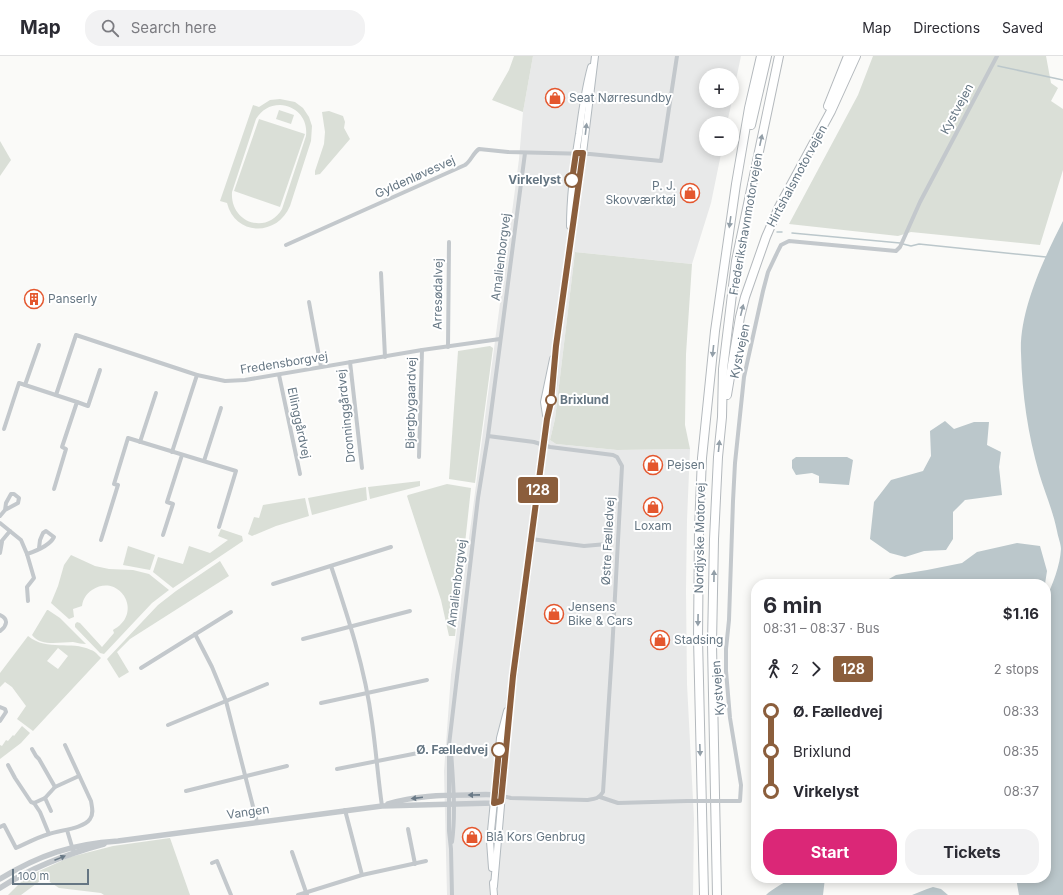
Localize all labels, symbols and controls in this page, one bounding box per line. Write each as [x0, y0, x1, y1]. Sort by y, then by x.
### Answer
search box [85, 10, 365, 46]
text: Map [20, 16, 61, 39]
icon: search [99, 17, 121, 39]
text: Search here [131, 18, 216, 37]
text: Map [862, 19, 891, 36]
text: Directions [913, 19, 980, 36]
text: Saved [1002, 19, 1043, 36]
map controls [699, 68, 739, 156]
button: + [699, 68, 739, 108]
street label: Kystvejen [937, 81, 976, 137]
shop icon: Seat Nørresundby [544, 87, 566, 109]
place label: Seat Nørresundby [569, 90, 672, 105]
button: − [699, 116, 739, 156]
street label: Hirtshalsmotorvejen [763, 122, 830, 229]
one-way arrow [583, 123, 589, 135]
one-way arrow [759, 133, 765, 146]
street label: Gyldenløvesvej [372, 152, 457, 201]
street label: Frederikshavnmotorvejen [726, 152, 765, 296]
place label: Virkelyst [508, 172, 562, 187]
marker: Virkelyst [564, 172, 580, 188]
place label: P. J. Skovværktøj [605, 178, 676, 207]
shop icon: P. J. Skovværktøj [679, 182, 701, 204]
street label: Amalienborgvej [488, 212, 513, 302]
one-way arrow [727, 216, 733, 228]
street label: Arresødalvej [429, 258, 446, 330]
building icon: Panserly [23, 288, 45, 310]
place label: Panserly [48, 291, 97, 306]
one-way arrow [739, 304, 745, 316]
street label: Kystvejen [726, 322, 753, 380]
one-way arrow [709, 345, 716, 357]
street label: Fredensborgvej [239, 348, 329, 377]
street label: Bjergbygaardvej [402, 357, 419, 449]
street label: Dronninggårdvej [333, 368, 358, 464]
street label: Ellinggårdvej [285, 386, 314, 460]
place label: Brixlund [560, 392, 609, 407]
marker: Brixlund [545, 394, 557, 406]
one-way arrow [715, 440, 722, 452]
shop icon: Pejsen [642, 454, 664, 476]
place label: Pejsen [667, 457, 705, 472]
line badge: 128 [515, 477, 561, 503]
text: 128 [526, 481, 550, 498]
street label: Nordjyske Motorvej [691, 482, 708, 593]
street label: Østre Fælledvej [598, 496, 617, 586]
shop icon: Loxam [642, 496, 664, 518]
place label: Loxam [634, 518, 672, 533]
street label: Amalienborgvej [444, 538, 469, 628]
one-way arrow [710, 570, 717, 582]
text: 6 min [763, 592, 822, 618]
place label: Jensens Bike & Cars [568, 599, 633, 628]
shop icon: Jensens Bike & Cars [543, 603, 565, 625]
text: $1.16 [1003, 604, 1039, 623]
one-way arrow [695, 614, 701, 627]
text: 08:31 – 08:37 · Bus [763, 620, 880, 636]
shop icon: Stadsing [649, 629, 671, 651]
place label: Stadsing [674, 632, 723, 647]
icon: walk [763, 658, 785, 680]
icon: forward [805, 658, 827, 680]
street label: Kystvejen [708, 660, 727, 716]
text: 128 [841, 660, 865, 677]
text: 2 [791, 661, 799, 677]
text: 2 stops [994, 661, 1039, 677]
text: Ø. Fælledvej [793, 702, 883, 721]
text: 08:33 [1003, 703, 1039, 719]
place label: Ø. Fælledvej [416, 742, 488, 757]
marker: Ø. Fælledvej [491, 742, 507, 758]
text: Brixlund [793, 742, 851, 761]
text: 08:35 [1003, 743, 1039, 759]
one-way arrow [697, 744, 703, 757]
text: Virkelyst [793, 782, 859, 801]
text: 08:37 [1004, 783, 1039, 799]
one-way arrow [467, 792, 480, 798]
one-way arrow [411, 795, 423, 801]
street label: Vangen [226, 801, 270, 822]
shop icon: Blå Kors Genbrug [461, 826, 483, 848]
place label: Blå Kors Genbrug [486, 829, 585, 844]
button: Start [763, 829, 897, 875]
button: Tickets [905, 829, 1039, 875]
one-way arrow [54, 855, 65, 861]
scale bar [12, 867, 89, 886]
text: 100 m [18, 869, 49, 883]

